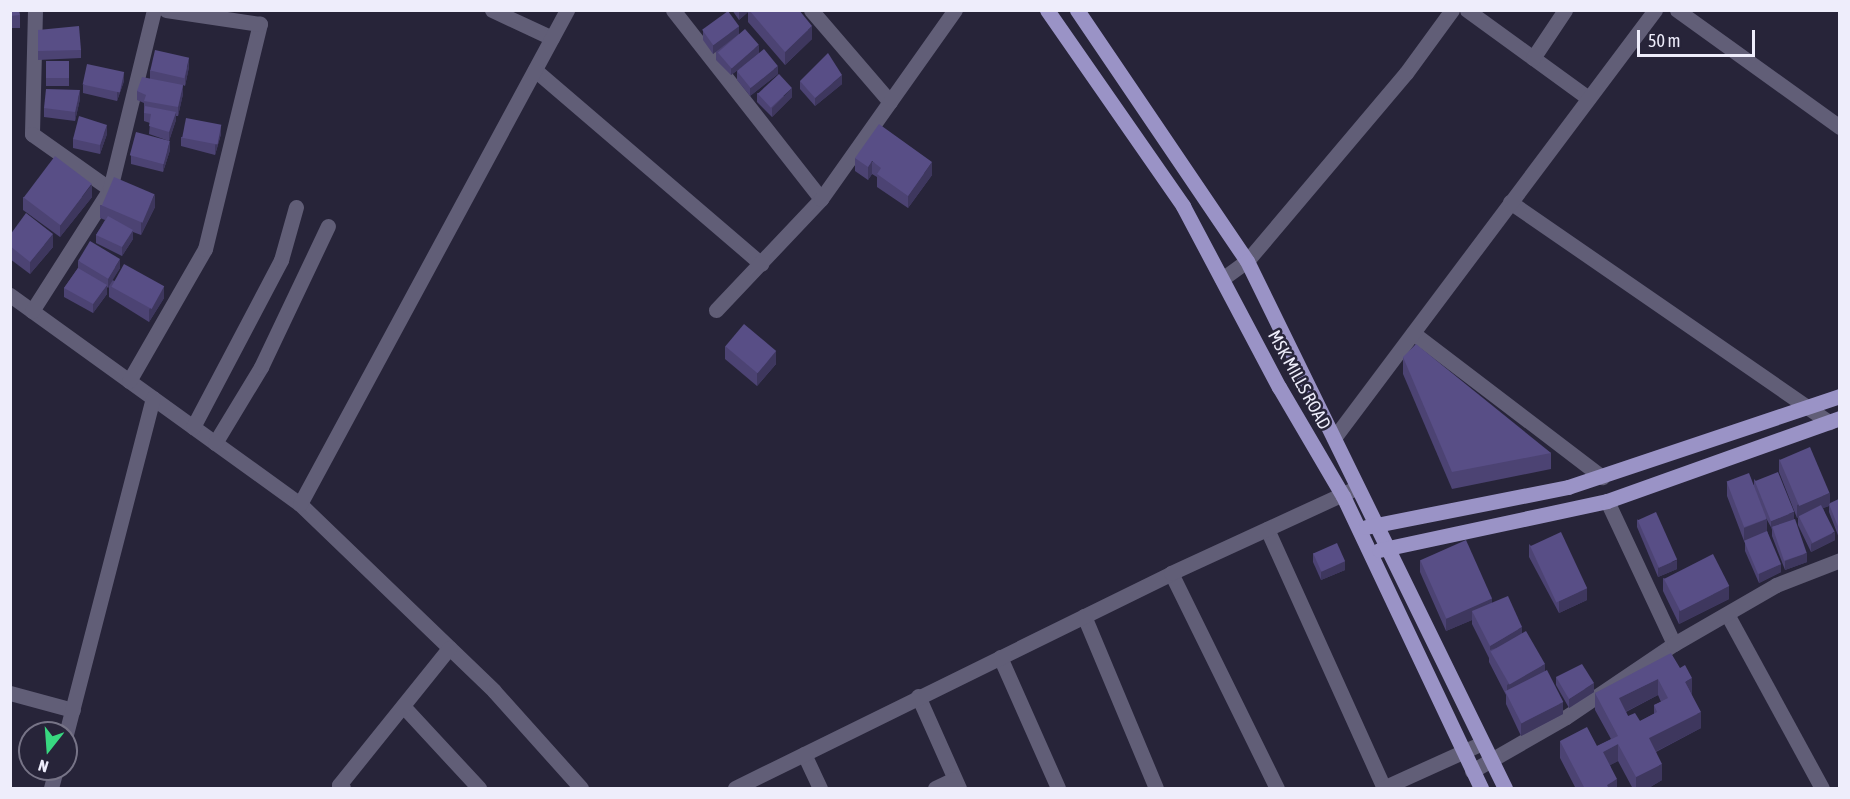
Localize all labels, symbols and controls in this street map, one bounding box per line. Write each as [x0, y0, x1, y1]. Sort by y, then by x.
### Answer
scale bar [1640, 18, 1758, 56]
text: 50 m [1648, 30, 1680, 51]
street label: MSK MILLS ROAD [1263, 327, 1335, 433]
north arrow [18, 721, 78, 781]
text: N [36, 756, 50, 776]

